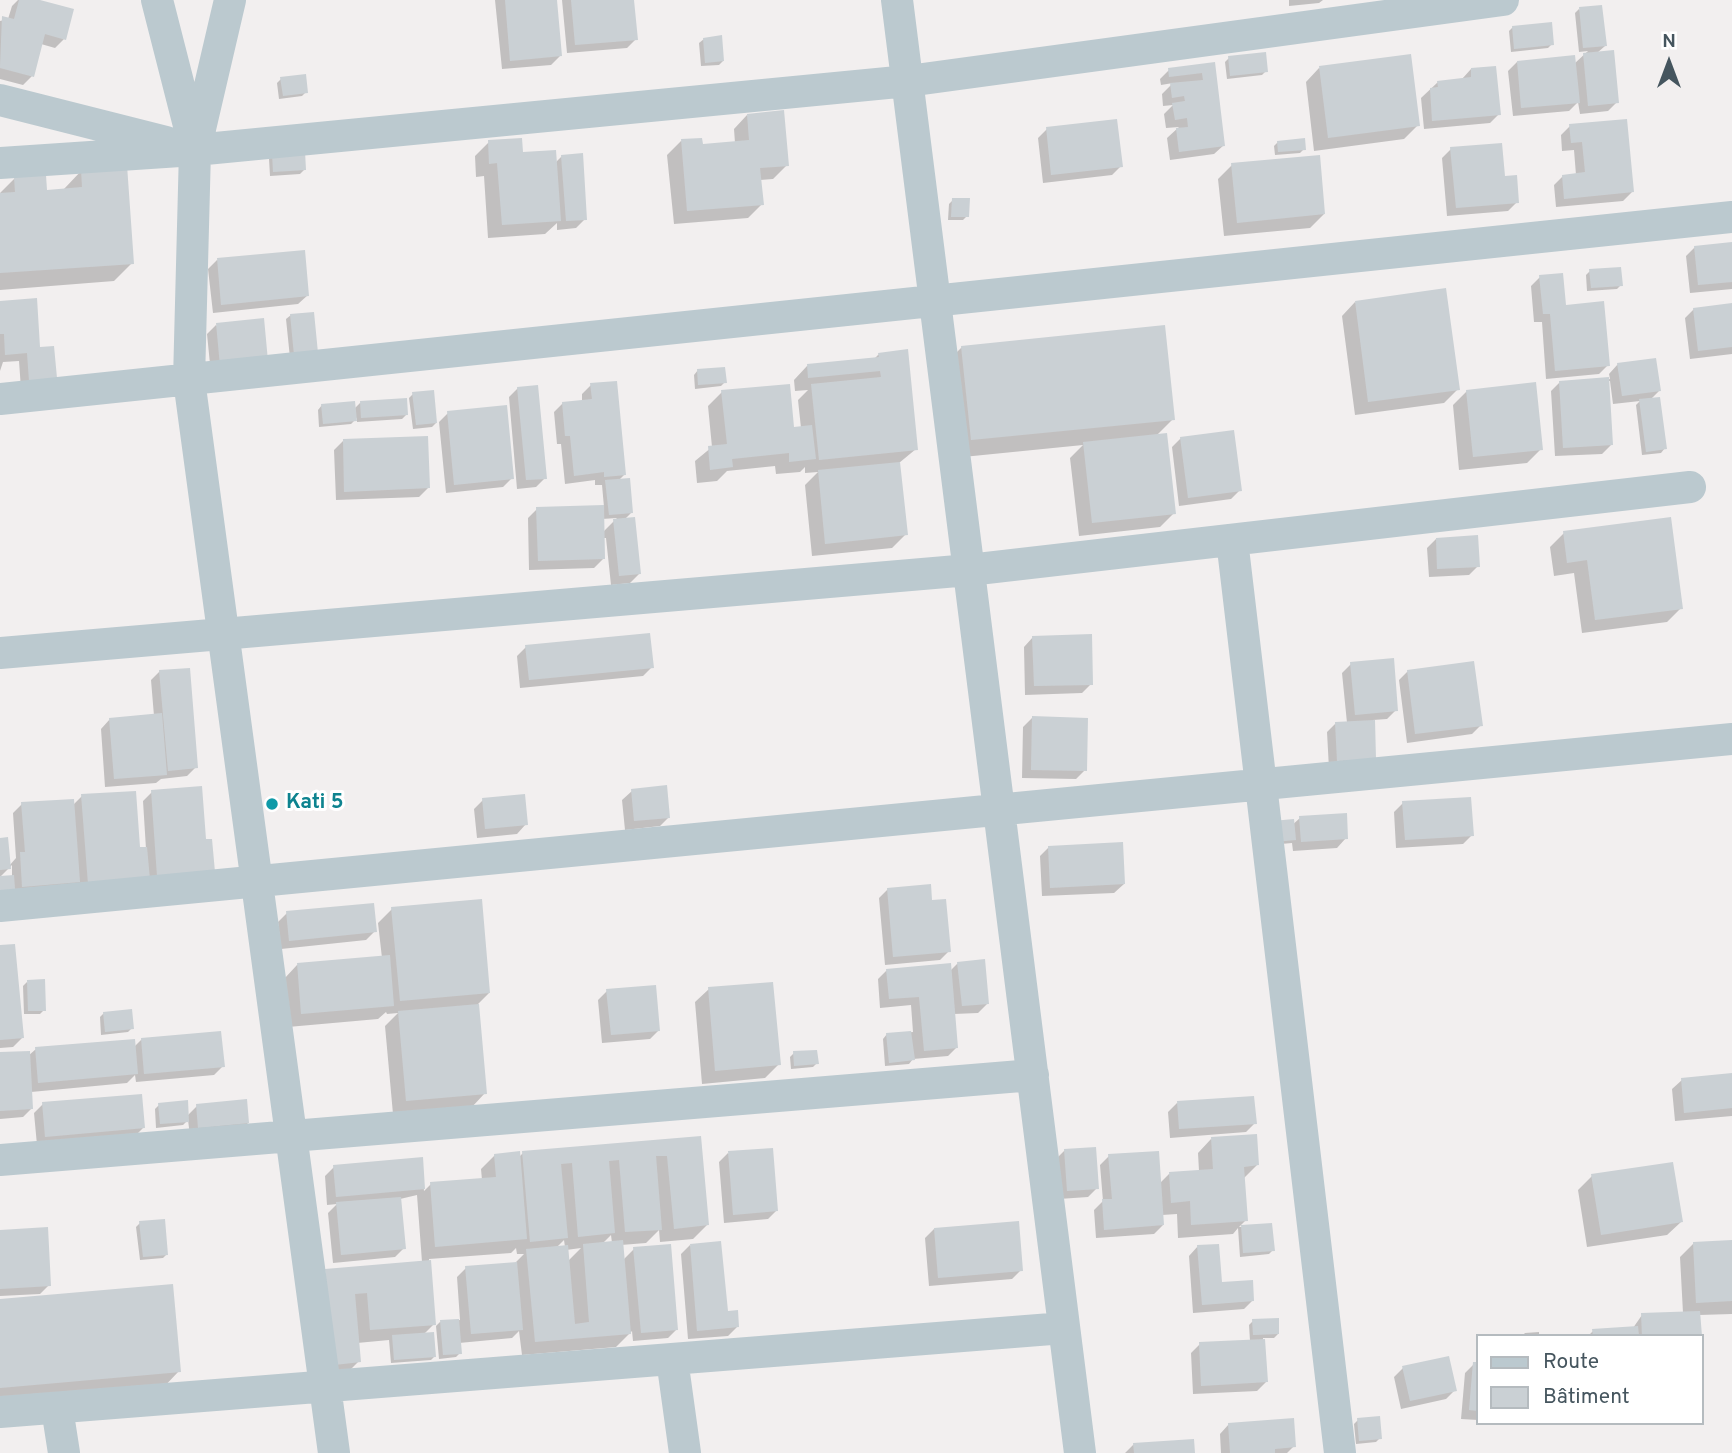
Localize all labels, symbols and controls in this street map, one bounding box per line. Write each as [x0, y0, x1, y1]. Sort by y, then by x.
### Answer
north arrow [1634, 28, 1704, 98]
text: N [1662, 30, 1676, 54]
place label: Kati 5 [286, 791, 344, 817]
marker: Kati 5 [264, 796, 280, 812]
legend [1476, 1334, 1704, 1425]
text: Route [1543, 1349, 1599, 1376]
text: Bâtiment [1543, 1384, 1630, 1411]

